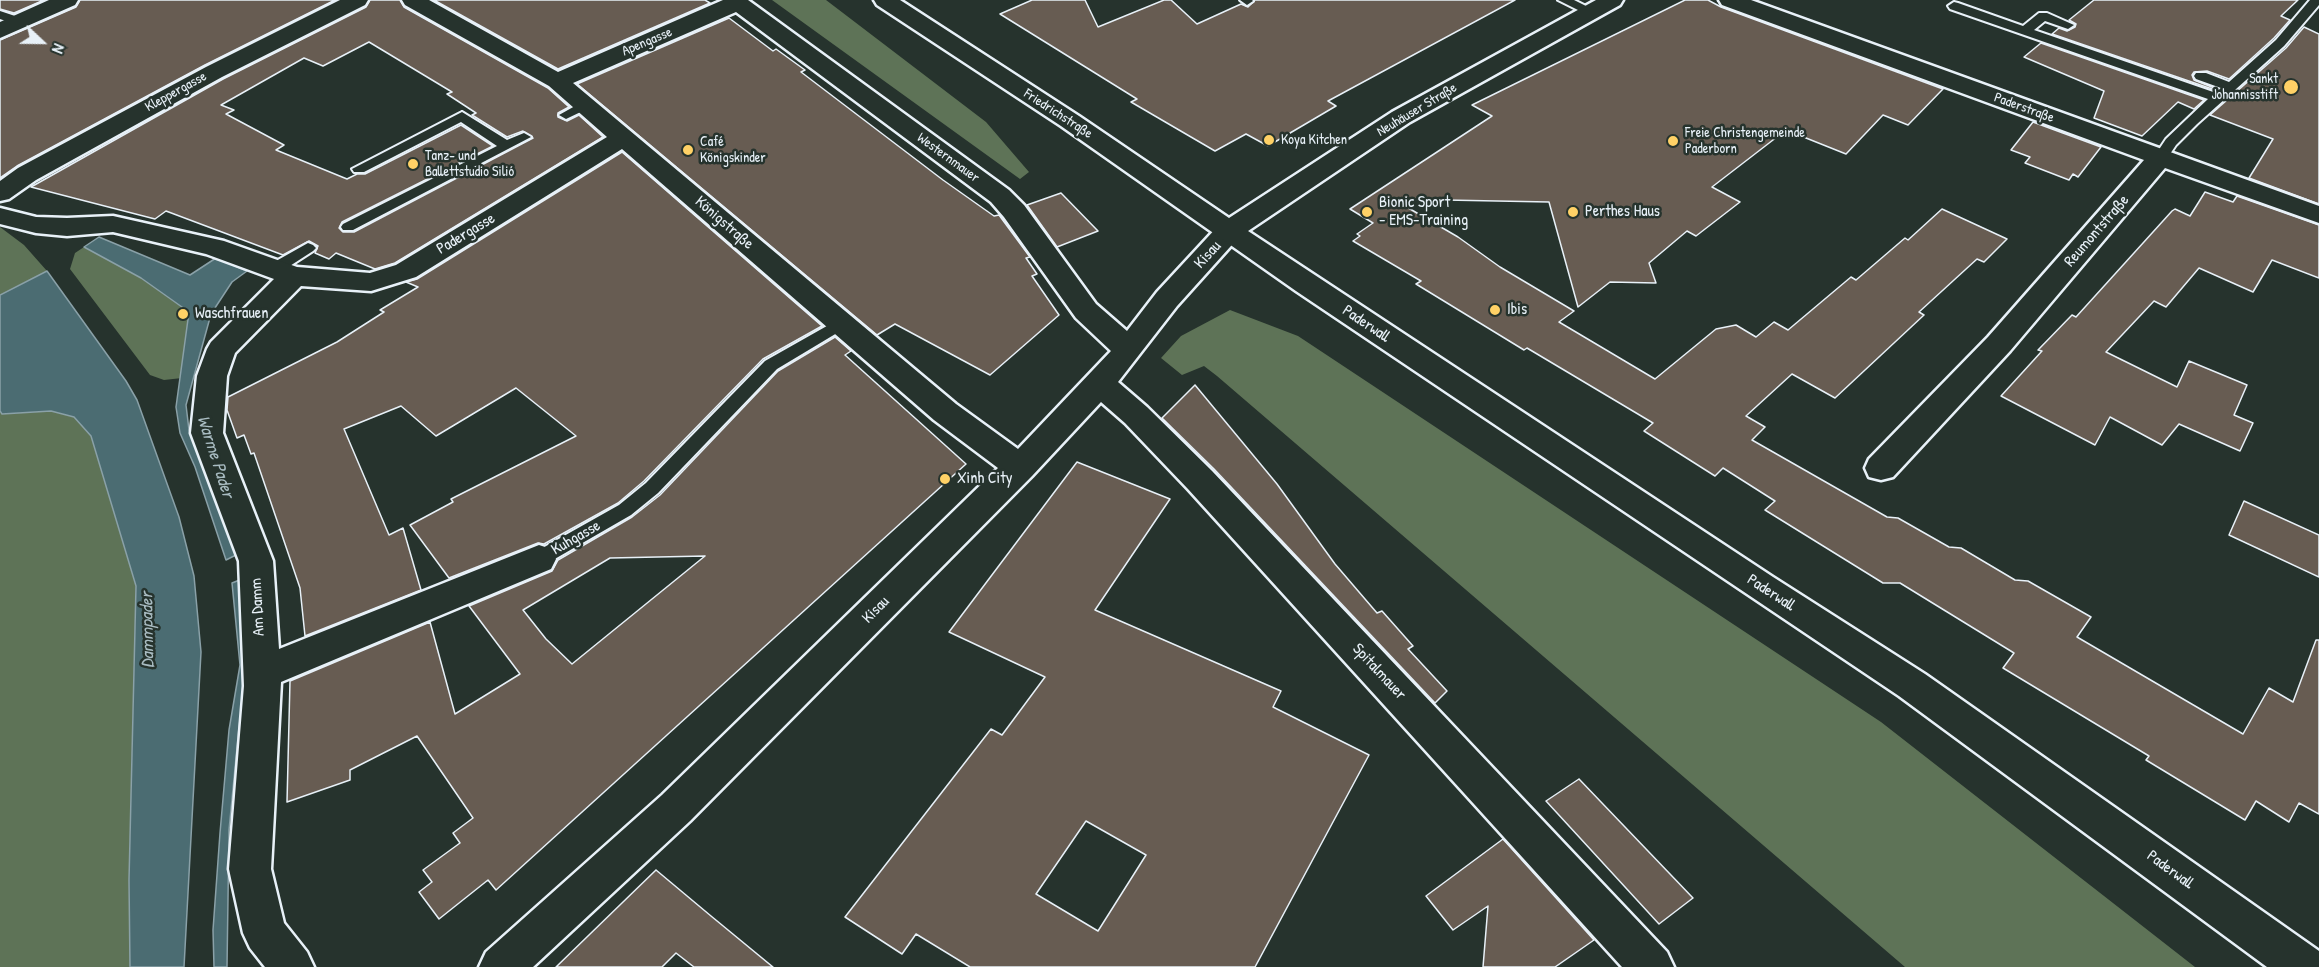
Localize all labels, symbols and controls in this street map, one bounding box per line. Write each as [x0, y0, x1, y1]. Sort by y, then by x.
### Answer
north arrow [12, 12, 72, 72]
street label: Apengasse [619, 24, 675, 60]
text: N [47, 41, 70, 57]
street label: Kleppergasse [142, 68, 210, 116]
place label: Sankt Johannisstift [2211, 71, 2278, 104]
marker: Sankt Johannisstift [2282, 78, 2300, 96]
street label: Neuhäuser Straße [1374, 80, 1460, 140]
street label: Friedrichstraße [1020, 86, 1096, 142]
street label: Paderstraße [1992, 89, 2056, 127]
place label: Freie Christengemeinde Paderborn [1685, 125, 1805, 158]
street label: Westernmauer [913, 130, 983, 186]
place label: Koya Kitchen [1281, 132, 1347, 148]
marker: Koya Kitchen [1262, 133, 1276, 147]
place label: Café Königskinder [700, 134, 766, 166]
marker: Freie Christengemeinde Paderborn [1666, 134, 1680, 148]
marker: Café Königskinder [681, 143, 695, 157]
place label: Tanz- und Ballettstudio Silió [425, 148, 514, 180]
marker: Tanz- und Ballettstudio Silió [406, 157, 420, 171]
street label: Reumontstraße [2061, 191, 2133, 271]
street label: Königstraße [691, 192, 757, 254]
place label: Bionic Sport - EMS-Training [1379, 193, 1468, 231]
place label: Perthes Haus [1585, 202, 1660, 222]
marker: Bionic Sport - EMS-Training [1360, 205, 1374, 219]
marker: Perthes Haus [1566, 205, 1580, 219]
street label: Padergasse [433, 209, 499, 259]
street label: Kisau [1191, 237, 1225, 273]
place label: Ibis [1507, 300, 1527, 320]
street label: Paderwall [1339, 301, 1393, 347]
marker: Ibis [1488, 303, 1502, 317]
place label: Waschfrauen [195, 304, 268, 324]
marker: Waschfrauen [176, 307, 190, 321]
water label: Warme Pader [192, 413, 238, 501]
place label: Xinh City [957, 469, 1012, 489]
marker: Xinh City [938, 472, 952, 486]
street label: Kuhgasse [548, 516, 604, 560]
street label: Paderwall [1743, 570, 1799, 616]
street label: Am Damm [247, 578, 269, 636]
water label: Dammpader [137, 592, 159, 668]
street label: Kisau [858, 592, 894, 628]
street label: Spitalmauer [1348, 640, 1410, 704]
street label: Paderwall [2143, 847, 2197, 893]

